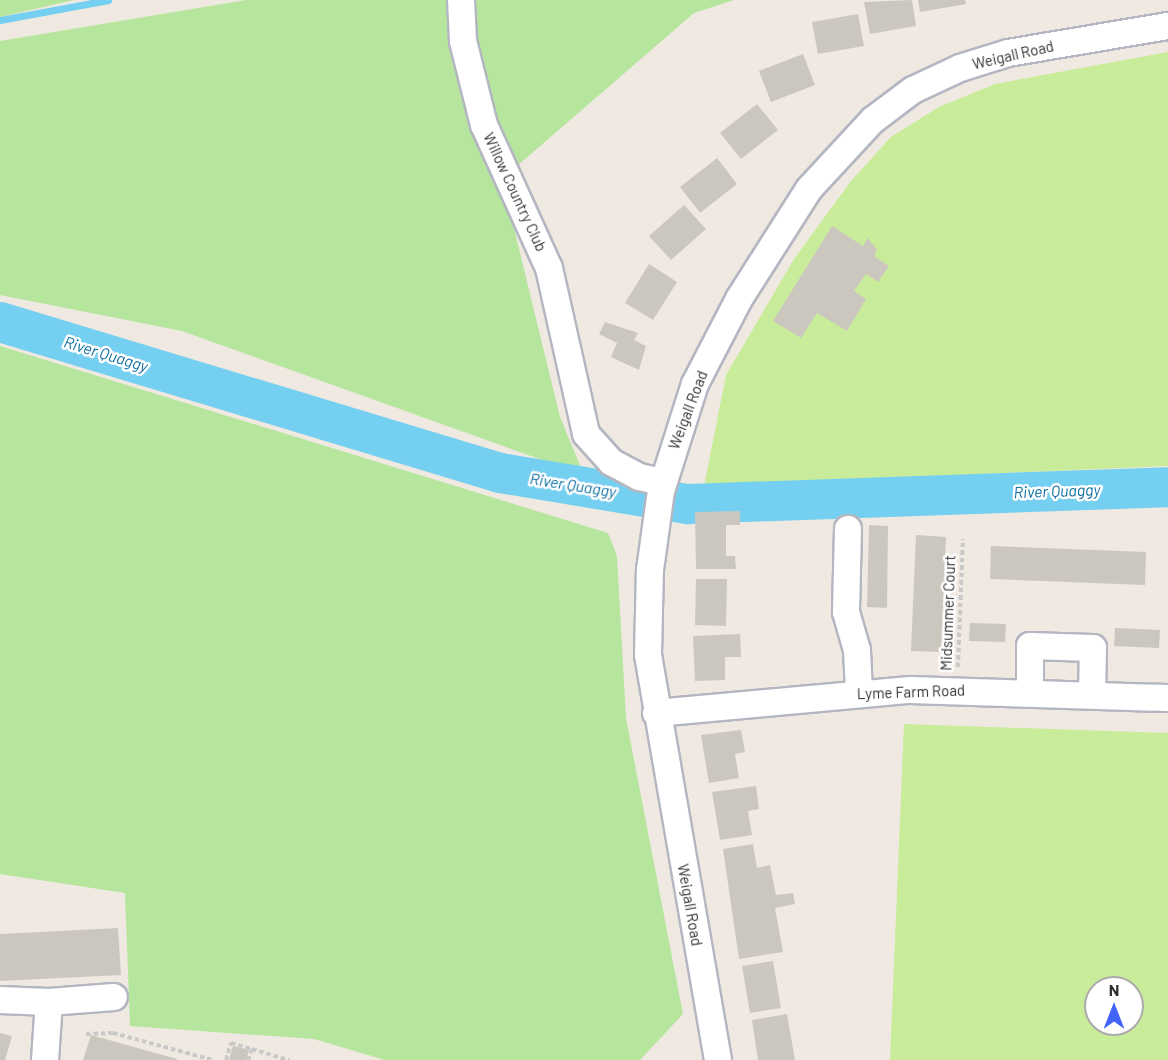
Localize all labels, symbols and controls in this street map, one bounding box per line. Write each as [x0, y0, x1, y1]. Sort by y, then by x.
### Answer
street label: Weigall Road [971, 37, 1055, 73]
street label: Willow Country Club [480, 130, 550, 254]
water label: River Quaggy [62, 332, 150, 376]
street label: Weigall Road [665, 368, 711, 452]
water label: River Quaggy [528, 469, 618, 501]
water label: River Quaggy [1013, 480, 1101, 502]
street label: Midsummer Court [937, 555, 959, 671]
street label: Lyme Farm Road [857, 681, 965, 703]
street label: Weigall Road [674, 863, 706, 947]
north arrow [1084, 976, 1144, 1036]
text: N [1109, 980, 1119, 999]

